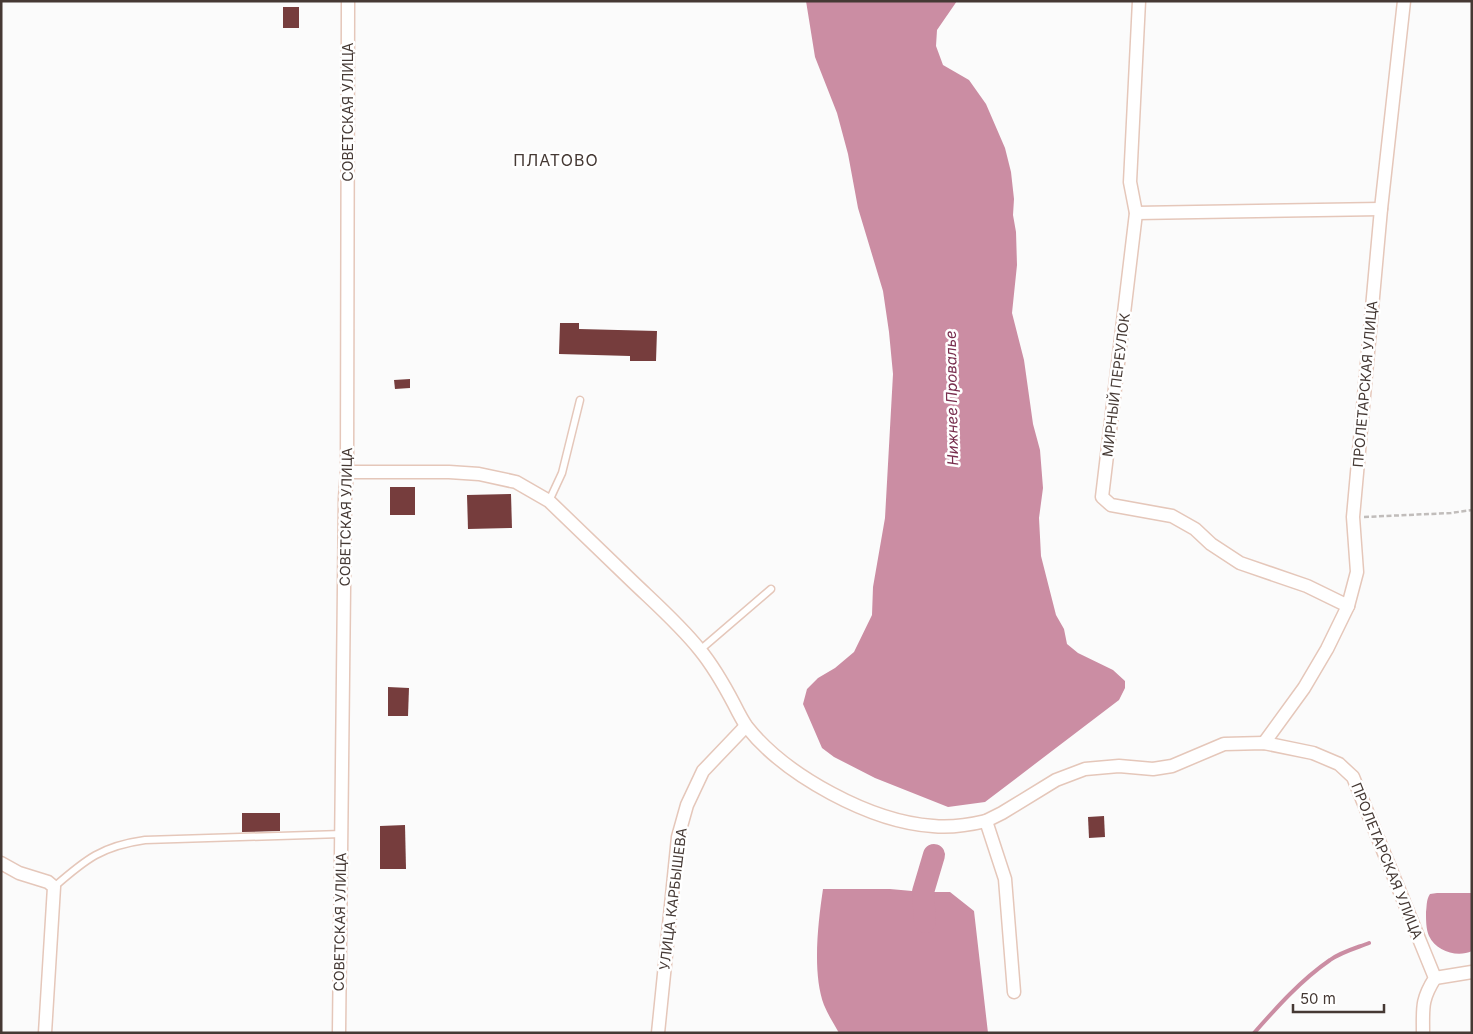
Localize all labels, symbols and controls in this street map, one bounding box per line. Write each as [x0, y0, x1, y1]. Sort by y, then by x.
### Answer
street label: СОВЕТСКАЯ УЛИЦА [339, 42, 356, 181]
district label: ПЛАТОВО [513, 150, 599, 170]
street label: ПРОЛЕТАРСКАЯ УЛИЦА [1349, 300, 1380, 468]
street label: МИРНЫЙ ПЕРЕУЛОК [1097, 311, 1133, 458]
water label: Нижнее Провалье [941, 330, 962, 466]
street label: СОВЕТСКАЯ УЛИЦА [336, 447, 355, 587]
street label: ПРОЛЕТАРСКАЯ УЛИЦА [1348, 780, 1427, 942]
street label: УЛИЦА КАРБЫШЕВА [655, 826, 690, 971]
street label: СОВЕТСКАЯ УЛИЦА [330, 852, 349, 992]
scale bar [1293, 982, 1384, 1014]
text: 50 m [1300, 989, 1336, 1008]

